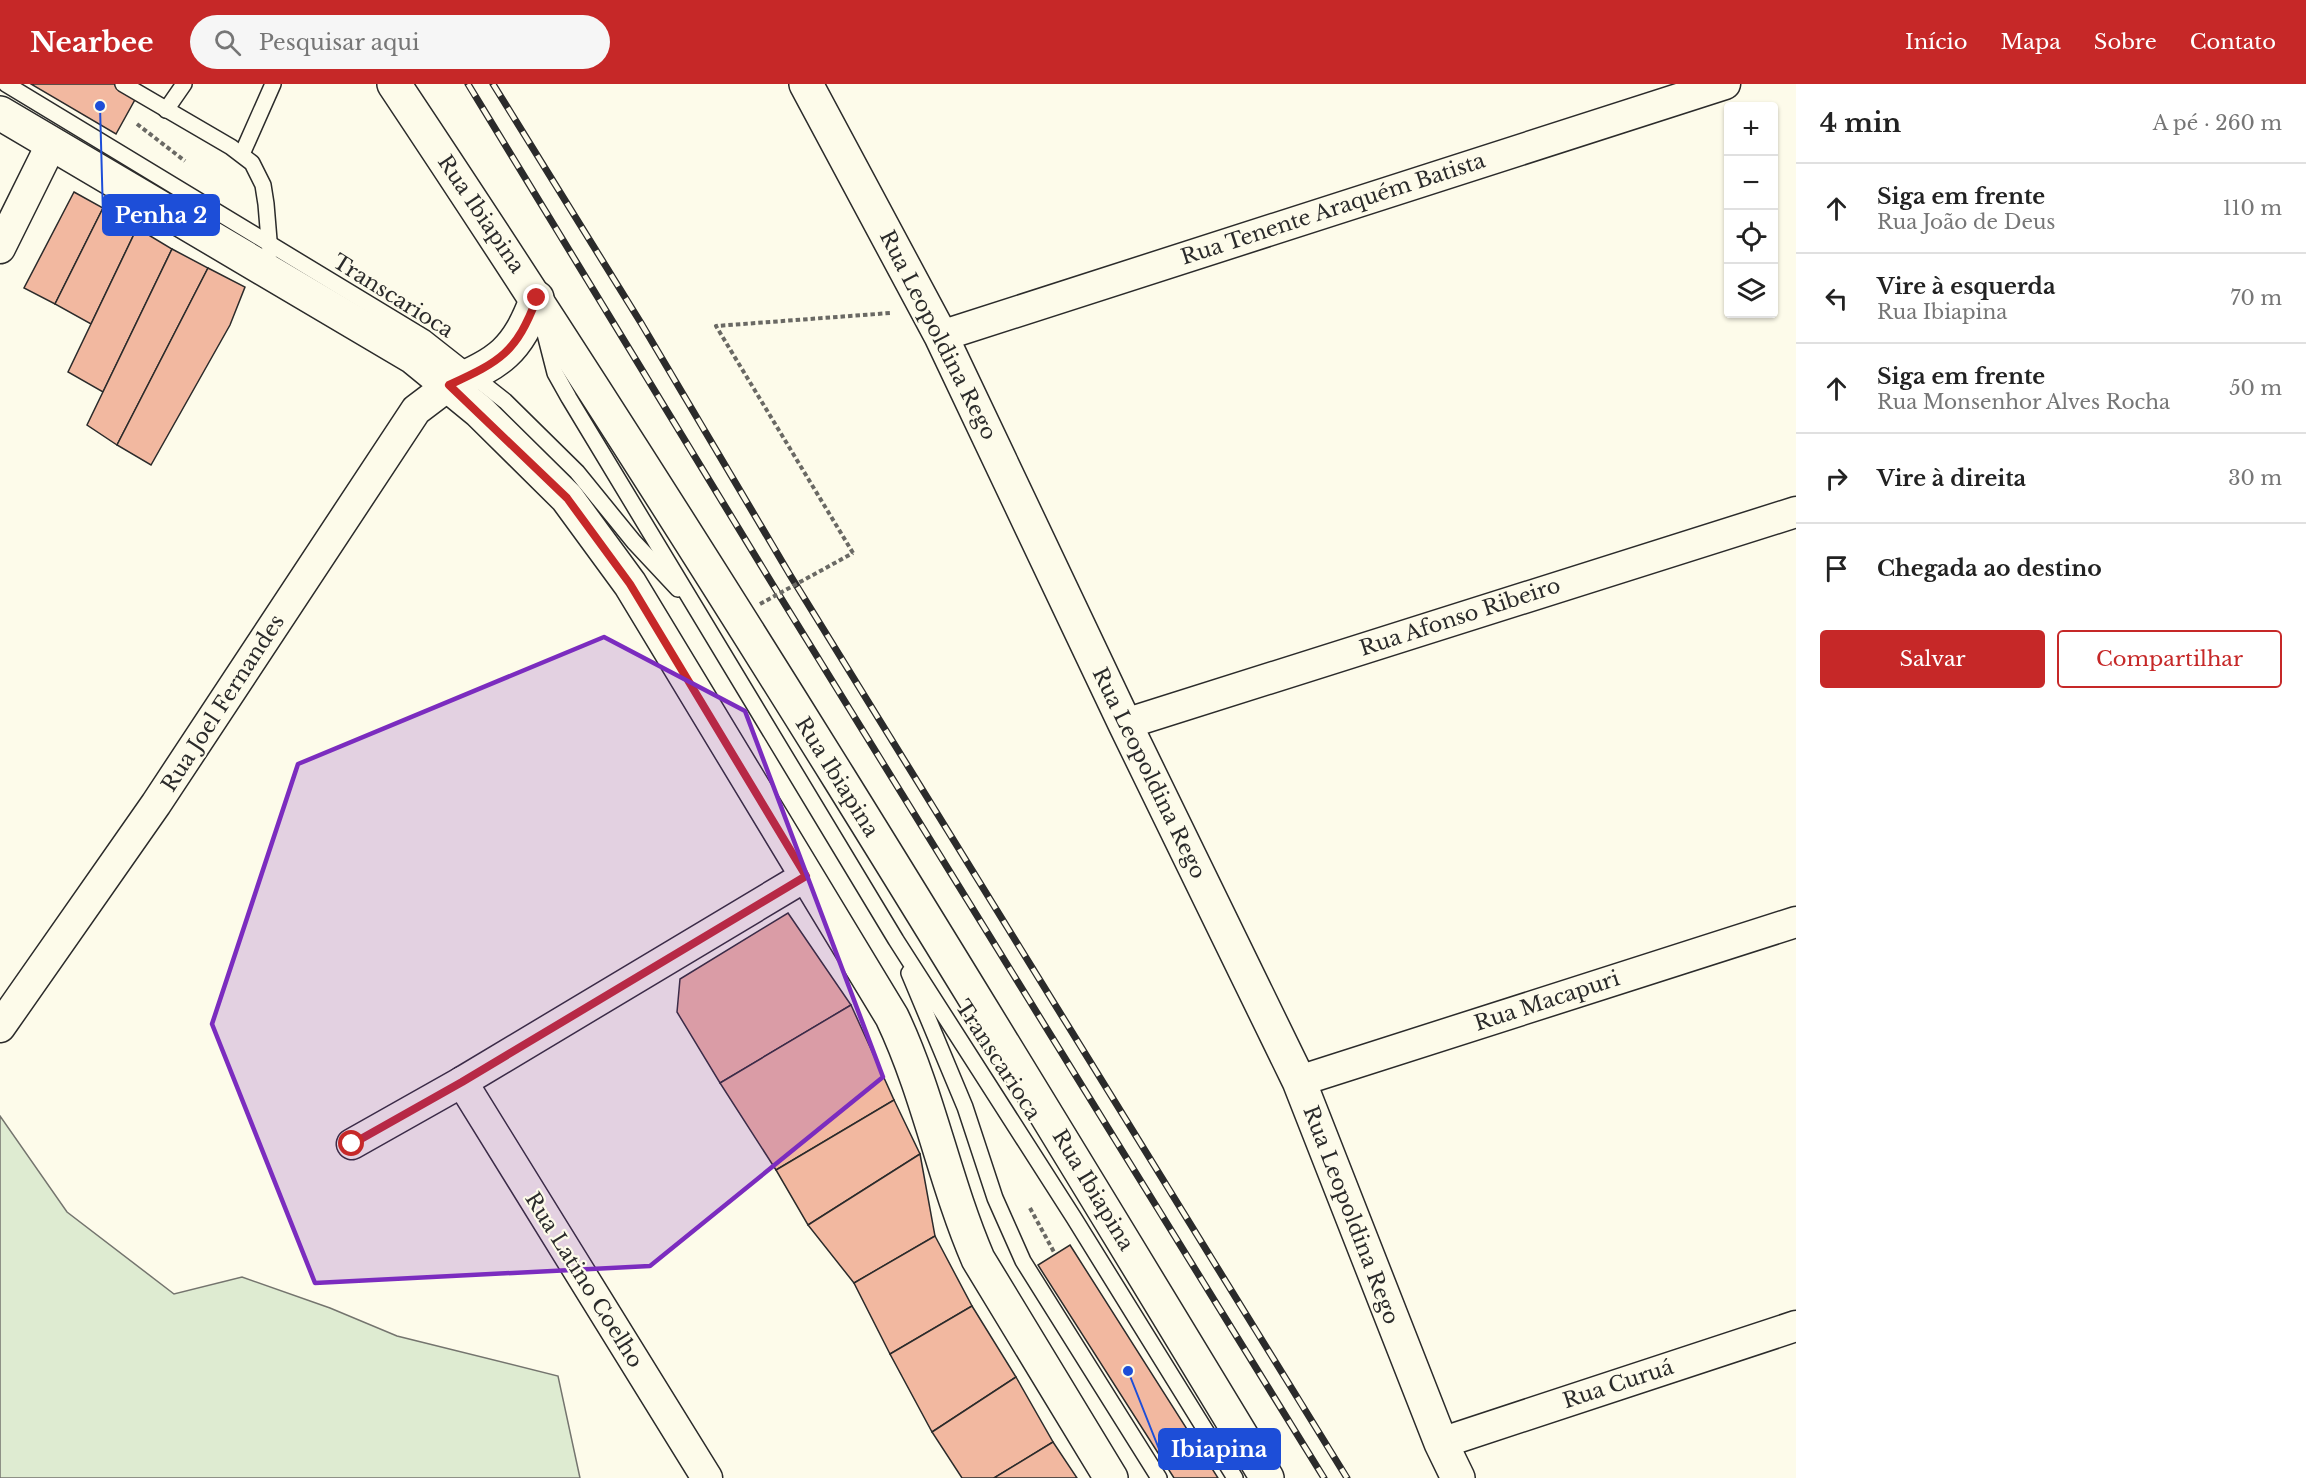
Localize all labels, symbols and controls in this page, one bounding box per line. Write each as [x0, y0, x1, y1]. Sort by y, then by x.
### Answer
search box [190, 15, 610, 69]
text: Nearbee [30, 25, 154, 60]
icon: search [211, 26, 244, 59]
text: Pesquisar aqui [259, 29, 420, 56]
text: Início [1905, 29, 1967, 55]
text: Mapa [2000, 29, 2061, 55]
text: Sobre [2094, 29, 2157, 55]
text: Contato [2190, 29, 2276, 55]
map controls [1724, 102, 1778, 318]
button: + [1724, 102, 1778, 156]
text: 4 min [1820, 107, 1901, 139]
text: A pé · 260 m [2153, 111, 2282, 135]
street label: Rua Tenente Araquém Batista [1178, 147, 1489, 271]
street label: Rua Ibiapina [432, 150, 530, 278]
button: − [1724, 156, 1778, 210]
text: Siga em frente [1877, 183, 2045, 210]
icon: ahead [1820, 192, 1853, 225]
callout: Penha 2 [103, 195, 219, 235]
text: 110 m [2223, 196, 2282, 220]
text: Penha 2 [115, 202, 207, 229]
button: locate [1724, 210, 1778, 264]
text: Rua João de Deus [1877, 210, 2055, 234]
street label: Rua Leopoldina Rego [874, 226, 1002, 444]
street label: Transcarioca [328, 248, 459, 344]
button: layers [1724, 264, 1778, 318]
text: Vire à esquerda [1877, 273, 2056, 300]
icon: left [1820, 282, 1853, 315]
route end [523, 284, 549, 310]
text: 70 m [2230, 286, 2282, 310]
text: Rua Ibiapina [1877, 300, 2007, 324]
text: Siga em frente [1877, 363, 2045, 390]
icon: ahead [1820, 372, 1853, 405]
text: 50 m [2229, 376, 2282, 400]
text: Rua Monsenhor Alves Rocha [1877, 390, 2170, 414]
icon: right [1820, 462, 1853, 495]
text: Vire à direita [1877, 465, 2026, 492]
text: 30 m [2228, 466, 2282, 490]
icon: arrive [1820, 552, 1853, 585]
text: Chegada ao destino [1877, 555, 2102, 582]
street label: Rua Afonso Ribeiro [1356, 572, 1564, 662]
street label: Rua Joel Fernandes [156, 610, 290, 796]
button: Salvar [1820, 630, 2045, 688]
button: Compartilhar [2057, 630, 2282, 688]
street label: Rua Leopoldina Rego [1087, 663, 1211, 883]
street label: Rua Ibiapina [790, 712, 884, 842]
street label: Rua Macapuri [1471, 965, 1623, 1037]
street label: Transcarioca [950, 995, 1047, 1125]
street label: Rua Leopoldina Rego [1297, 1102, 1405, 1328]
street label: Rua Ibiapina [1047, 1125, 1140, 1256]
route start [338, 1130, 364, 1156]
street label: Rua Latino Coelho [519, 1187, 649, 1373]
street label: Rua Curuá [1559, 1354, 1677, 1414]
callout: Ibiapina [1159, 1429, 1280, 1469]
text: Ibiapina [1171, 1436, 1268, 1463]

